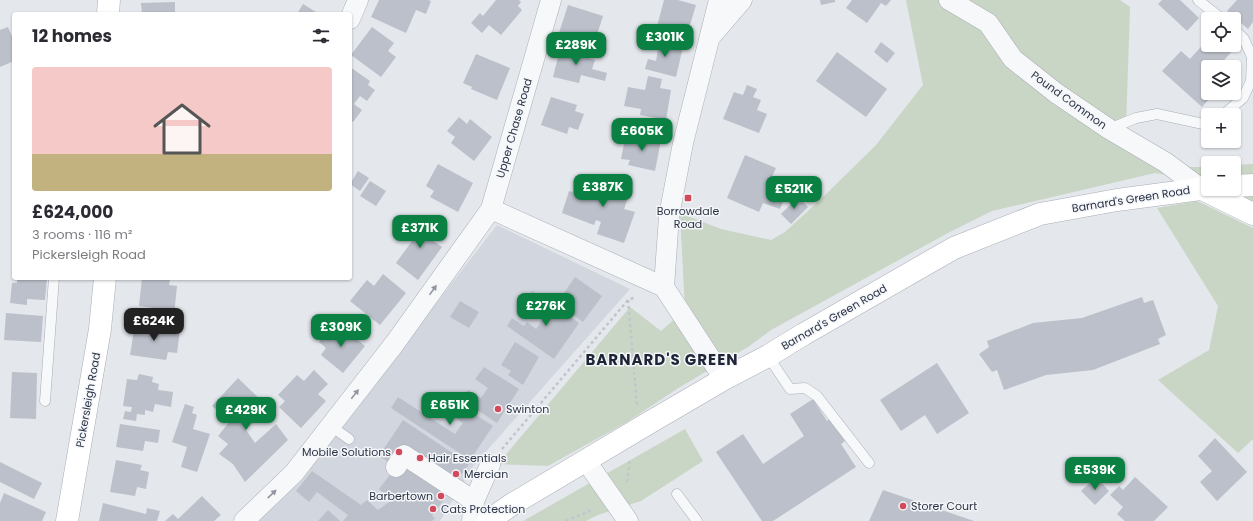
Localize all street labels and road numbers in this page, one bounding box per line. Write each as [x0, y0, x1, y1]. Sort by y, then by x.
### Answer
street label: Pound Common [1028, 67, 1110, 133]
street label: Upper Chase Road [492, 76, 536, 180]
street label: Barnard's Green Road [1071, 182, 1191, 216]
street label: Barnard's Green Road [778, 280, 890, 354]
street label: Pickersleigh Road [72, 351, 104, 449]

